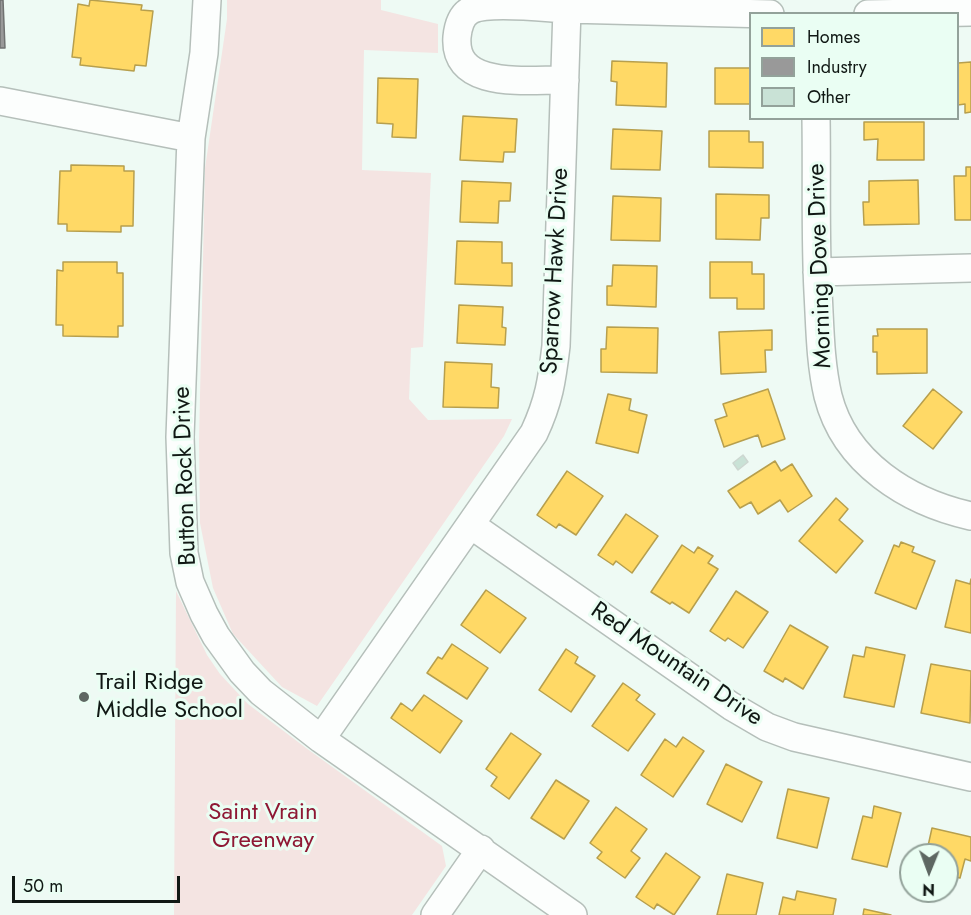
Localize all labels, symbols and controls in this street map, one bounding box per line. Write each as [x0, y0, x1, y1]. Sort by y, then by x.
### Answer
legend [749, 12, 959, 120]
text: Homes [807, 24, 860, 50]
text: Industry [807, 54, 867, 80]
text: Other [807, 84, 850, 110]
street label: Morning Dove Drive [803, 163, 839, 369]
street label: Sparrow Hawk Drive [536, 167, 576, 375]
street label: Button Rock Drive [168, 386, 204, 566]
street label: Red Mountain Drive [585, 597, 767, 733]
place label: Trail Ridge Middle School [96, 669, 243, 725]
marker: Trail Ridge Middle School [77, 690, 91, 704]
park label: Saint Vrain Greenway [208, 799, 318, 855]
north arrow [899, 843, 959, 903]
scale bar [15, 864, 183, 902]
text: 50 m [23, 873, 63, 899]
text: N [922, 878, 935, 901]

